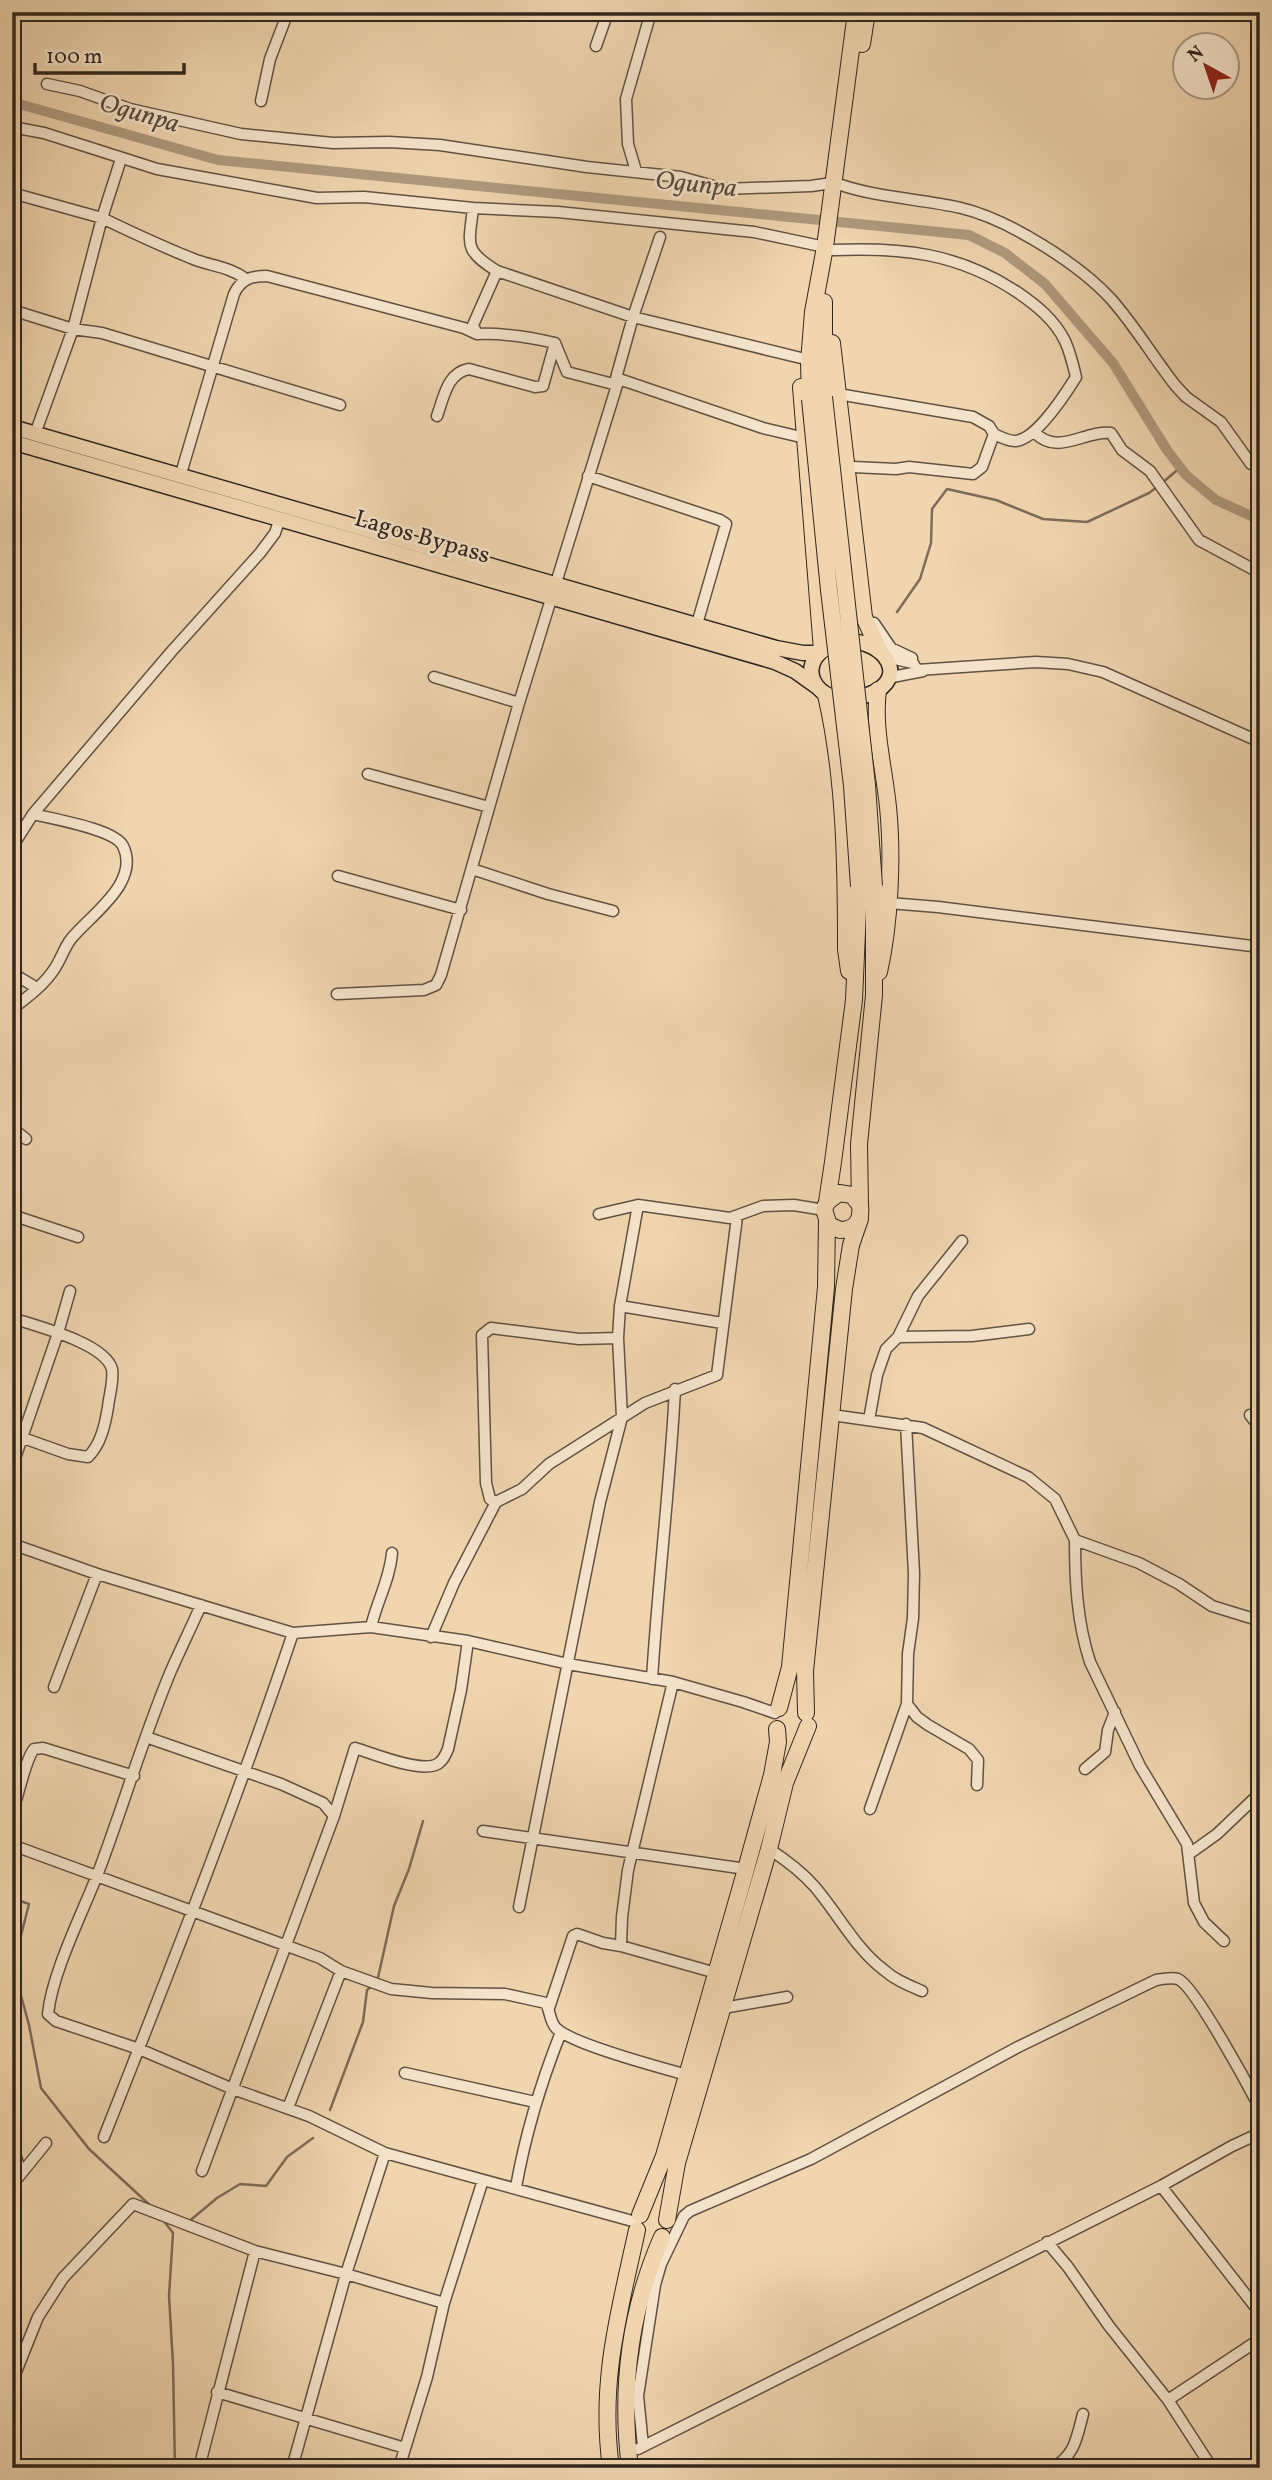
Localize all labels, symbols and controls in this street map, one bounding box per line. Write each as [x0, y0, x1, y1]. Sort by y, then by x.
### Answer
scale bar [35, 32, 184, 76]
north arrow [1170, 32, 1240, 102]
text: N [1183, 40, 1210, 69]
text: 100 m [46, 43, 103, 72]
water label: Ogunpa [95, 85, 183, 143]
water label: Ogunpa [653, 163, 739, 207]
street label: Lagos Bypass [350, 502, 494, 574]

